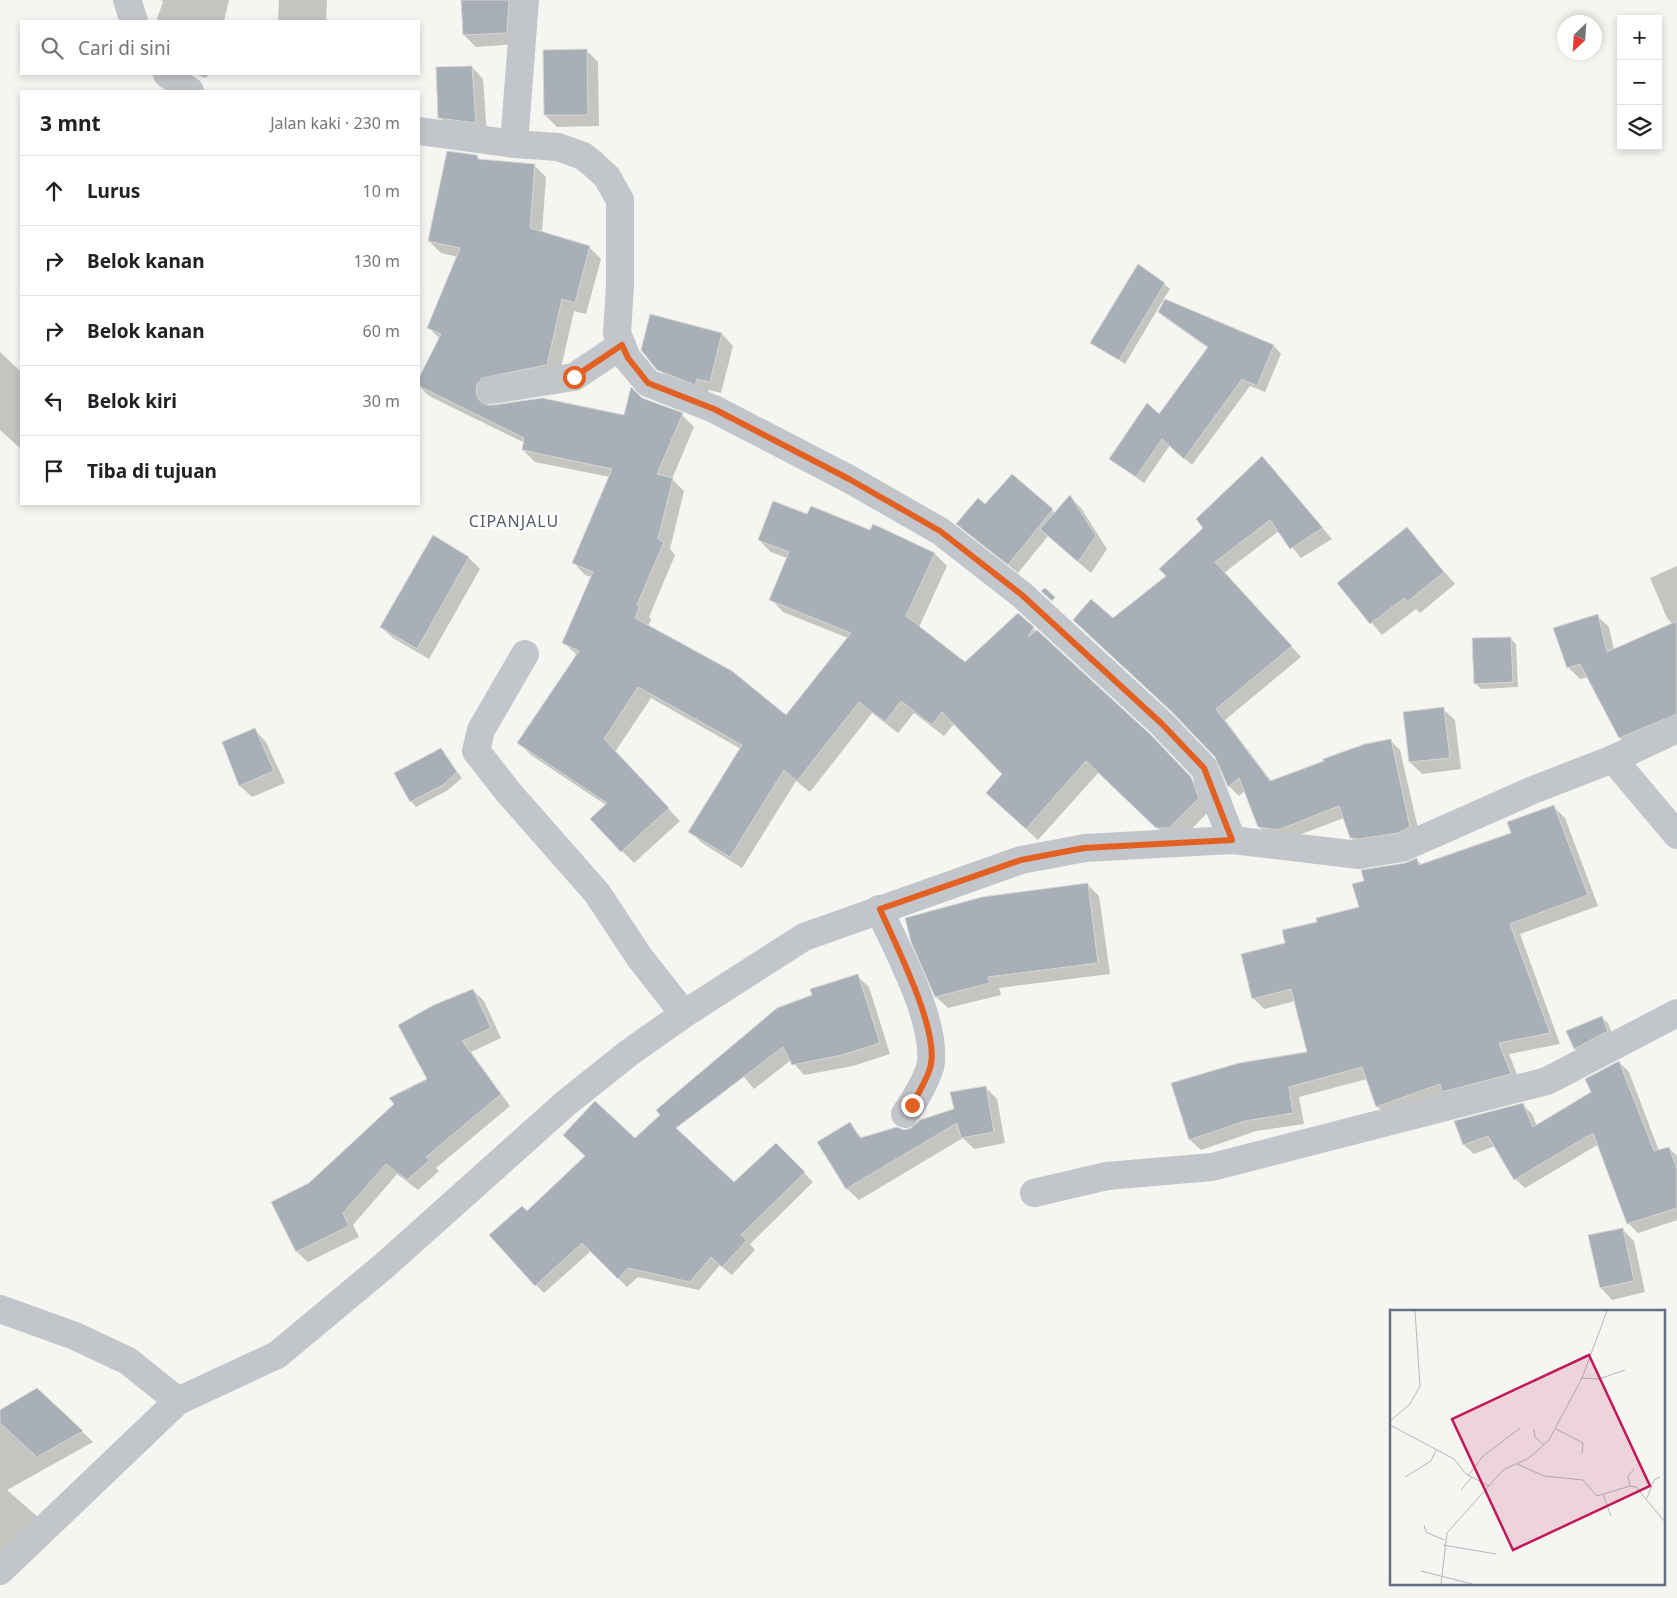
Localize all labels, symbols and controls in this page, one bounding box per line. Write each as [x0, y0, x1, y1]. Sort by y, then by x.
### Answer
north arrow [1557, 15, 1602, 60]
map controls [1617, 15, 1662, 150]
button: + [1617, 15, 1662, 60]
search box [20, 20, 420, 75]
icon: search [38, 34, 66, 62]
text: Cari di sini [78, 35, 171, 61]
button: − [1617, 60, 1662, 105]
button: layers [1617, 105, 1662, 150]
text: 3 mnt [40, 109, 101, 137]
text: Jalan kaki · 230 m [270, 112, 400, 134]
icon: ahead [40, 177, 68, 205]
text: Lurus [87, 178, 140, 204]
text: 10 m [363, 180, 400, 202]
icon: right [40, 247, 68, 275]
text: Belok kanan [87, 248, 204, 274]
text: 130 m [353, 250, 400, 272]
icon: right [40, 317, 68, 345]
text: Belok kanan [87, 318, 204, 344]
text: 60 m [363, 320, 400, 342]
route start [563, 366, 586, 389]
icon: left [40, 387, 68, 415]
text: Belok kiri [87, 388, 177, 414]
text: 30 m [363, 390, 400, 412]
icon: arrive [40, 457, 68, 485]
text: Tiba di tujuan [87, 458, 217, 484]
district label: CIPANJALU [469, 510, 559, 532]
route end [901, 1094, 924, 1117]
inset map [1390, 1310, 1664, 1586]

